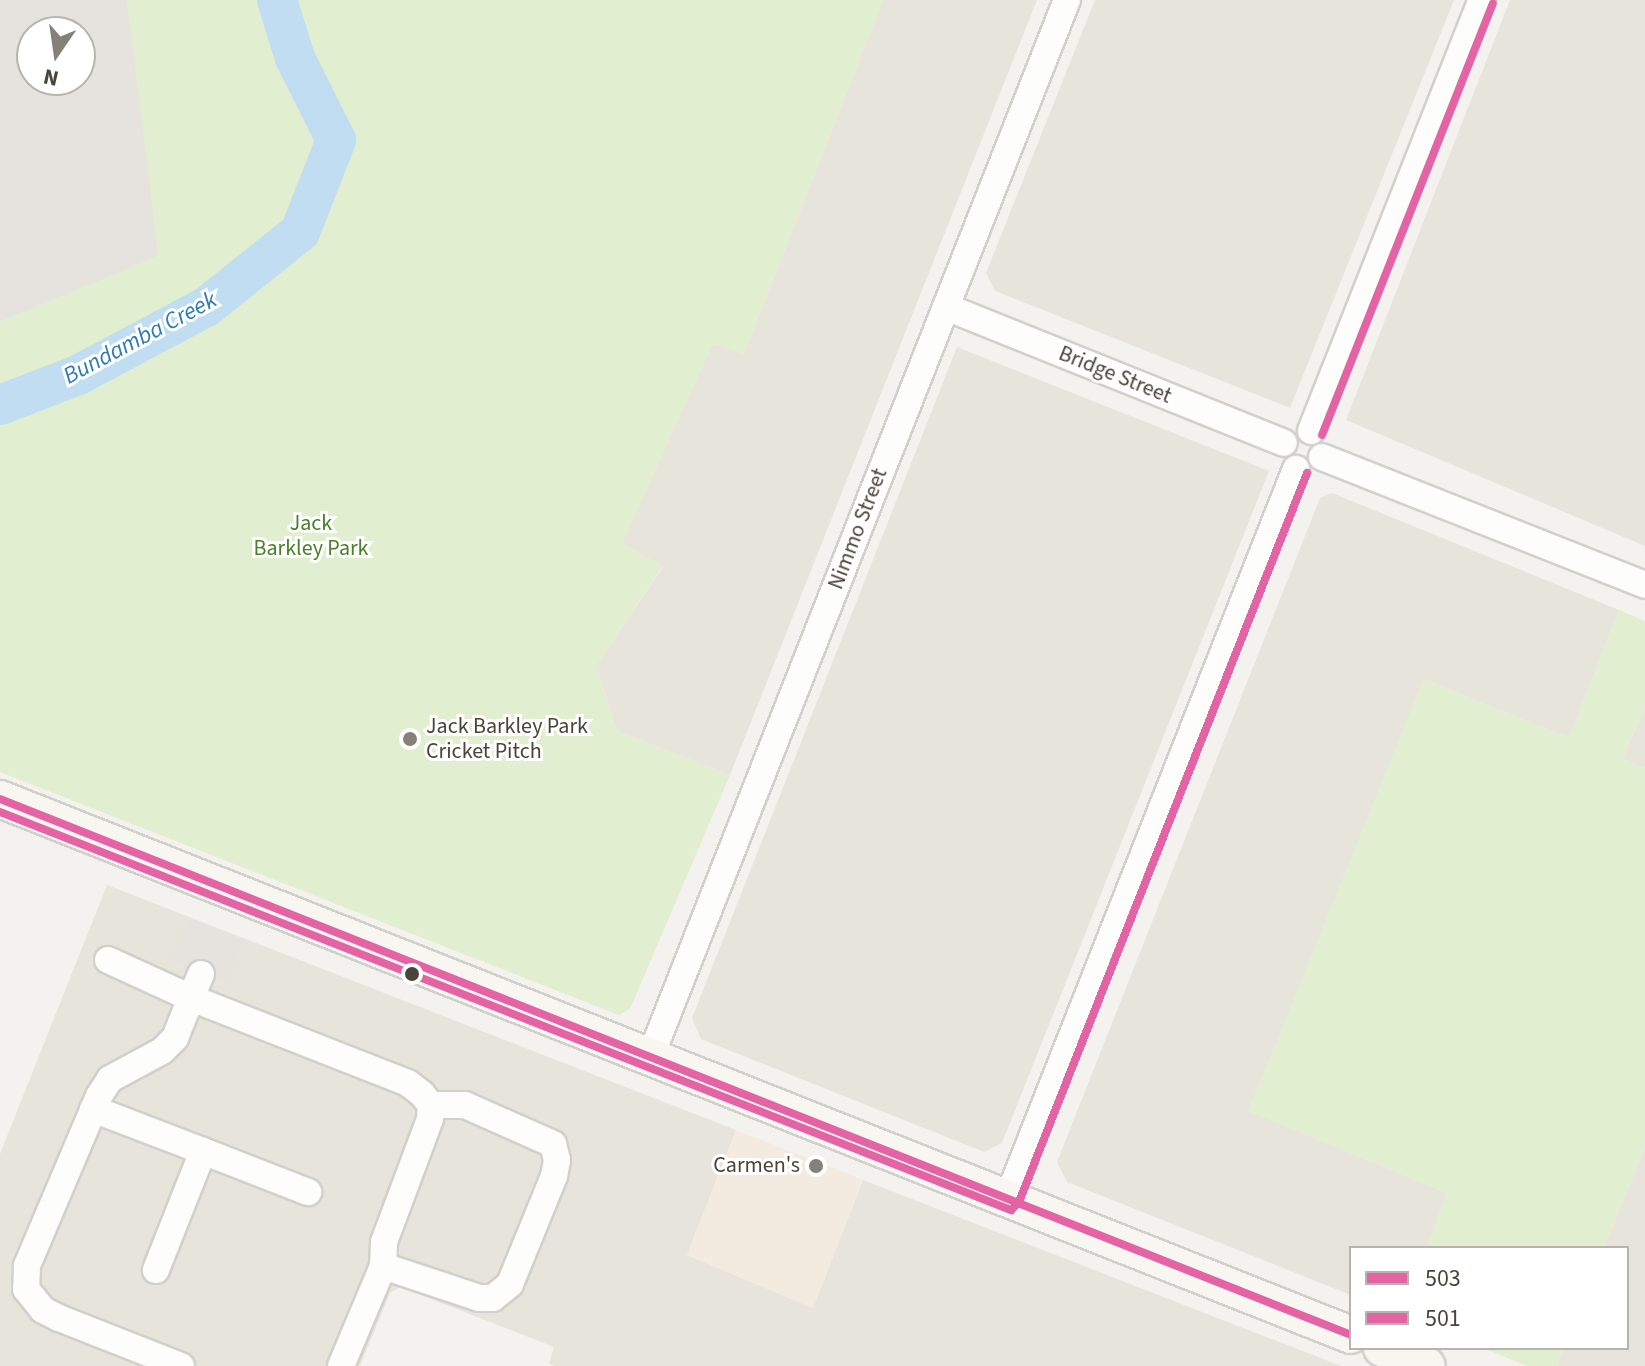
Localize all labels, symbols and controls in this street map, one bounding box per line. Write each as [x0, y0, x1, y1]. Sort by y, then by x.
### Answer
north arrow [16, 16, 96, 96]
text: N [40, 60, 62, 95]
water label: Bundamba Creek [58, 285, 222, 391]
street label: Bridge Street [1055, 340, 1175, 410]
street label: Nimmo Street [823, 465, 893, 593]
park label: Jack Barkley Park [254, 510, 368, 562]
place label: Jack Barkley Park Cricket Pitch [426, 713, 588, 764]
marker: Jack Barkley Park Cricket Pitch [401, 730, 419, 748]
unlabelled marker [404, 966, 420, 982]
place label: Carmen's [713, 1153, 800, 1179]
marker: Carmen's [807, 1157, 825, 1175]
legend [1349, 1246, 1629, 1350]
text: 503 [1425, 1261, 1461, 1296]
text: 501 [1425, 1301, 1461, 1336]

